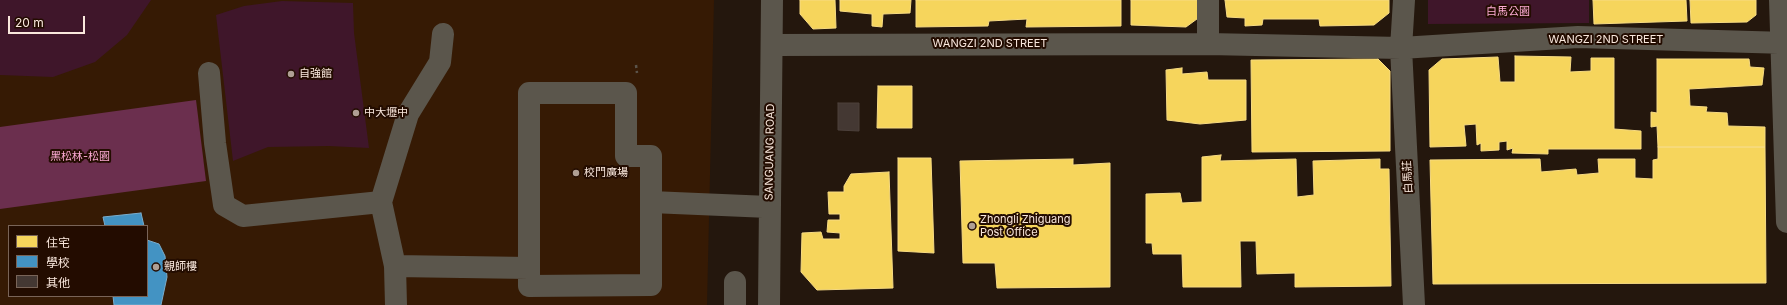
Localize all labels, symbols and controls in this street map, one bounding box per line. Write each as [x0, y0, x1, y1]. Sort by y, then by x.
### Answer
park label: 白馬公園 [1486, 5, 1530, 19]
scale bar [10, 8, 87, 34]
text: 20 m [15, 15, 44, 30]
street label: WANGZI 2ND STREET [1549, 33, 1663, 47]
street label: WANGZI 2ND STREET [933, 37, 1047, 51]
place label: 自強館 [299, 67, 332, 81]
marker: 自強館 [286, 69, 296, 79]
street label: SANGUANG ROAD [763, 103, 777, 201]
place label: 中大壢中 [364, 106, 408, 120]
marker: 中大壢中 [351, 108, 361, 118]
park label: 黑松林-松園 [50, 150, 110, 164]
street label: 白馬莊 [1401, 160, 1415, 194]
place label: 校門廣場 [584, 166, 628, 180]
marker: 校門廣場 [571, 168, 581, 178]
place label: Zhongli Zhiguang Post Office [980, 213, 1070, 239]
marker: Zhongli Zhiguang Post Office [967, 221, 977, 231]
legend [8, 225, 148, 297]
text: 住宅 [46, 235, 70, 250]
text: 學校 [46, 255, 70, 270]
place label: 親師樓 [164, 260, 197, 274]
marker: 親師樓 [151, 262, 161, 272]
text: 其他 [46, 275, 70, 290]

